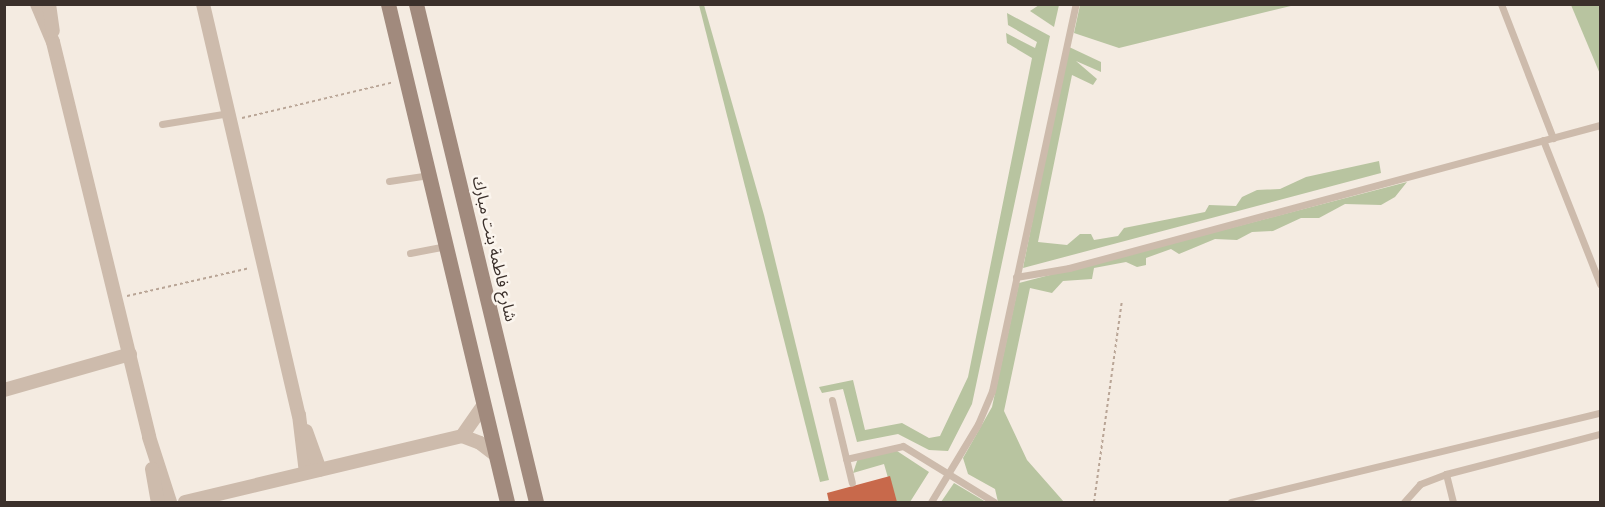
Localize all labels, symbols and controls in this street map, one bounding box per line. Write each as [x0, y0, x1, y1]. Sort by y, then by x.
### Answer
street label: شارع فاطمة بنت مبارك [468, 174, 520, 324]

